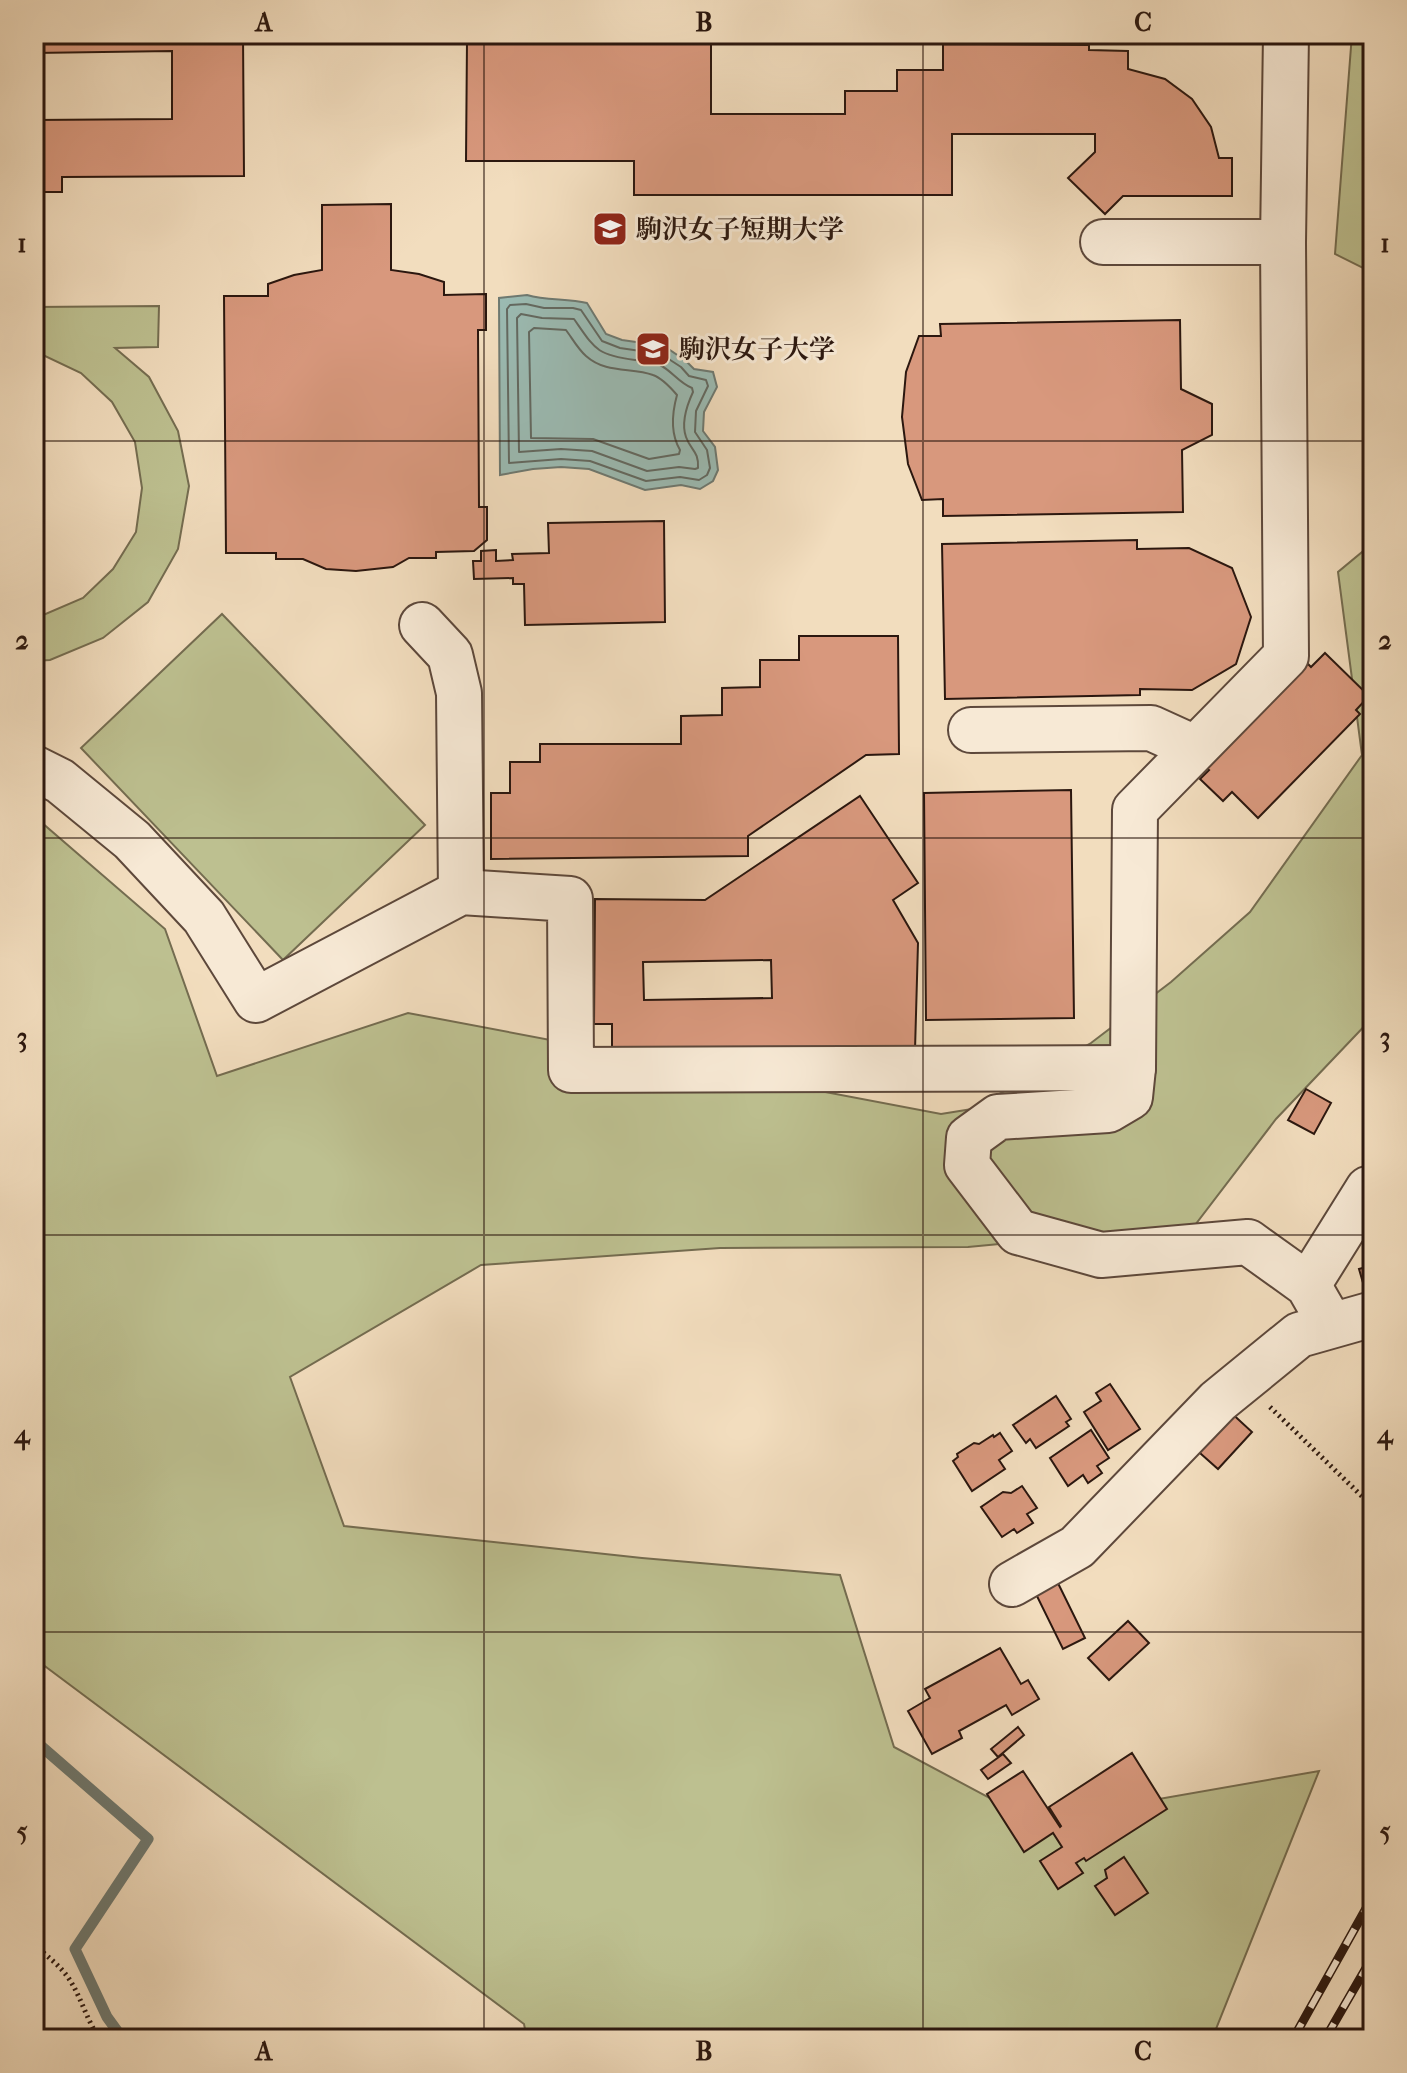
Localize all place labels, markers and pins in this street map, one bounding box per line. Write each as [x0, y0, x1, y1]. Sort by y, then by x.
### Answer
school or university icon: 駒沢女子短期大学 [591, 210, 629, 248]
place label: 駒沢女子短期大学 [636, 214, 844, 245]
school or university icon: 駒沢女子大学 [634, 330, 672, 368]
place label: 駒沢女子大学 [679, 334, 835, 365]

